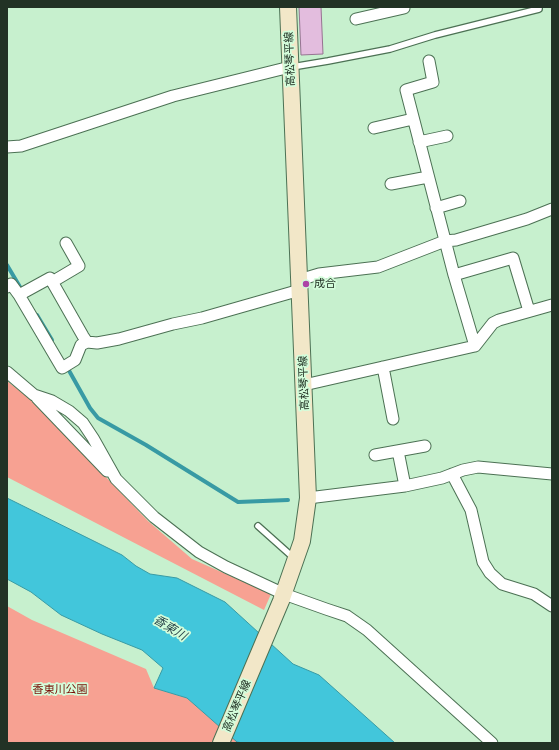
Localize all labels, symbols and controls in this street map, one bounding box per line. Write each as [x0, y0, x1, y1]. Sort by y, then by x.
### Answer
street label: 高松琴平線 [282, 31, 298, 87]
place label: 成合 [314, 277, 336, 291]
marker: 成合 [301, 279, 311, 289]
street label: 高松琴平線 [296, 355, 312, 411]
water label: 香東川 [151, 613, 189, 643]
street label: 高松琴平線 [220, 678, 254, 734]
park label: 香東川公園 [33, 683, 87, 697]

